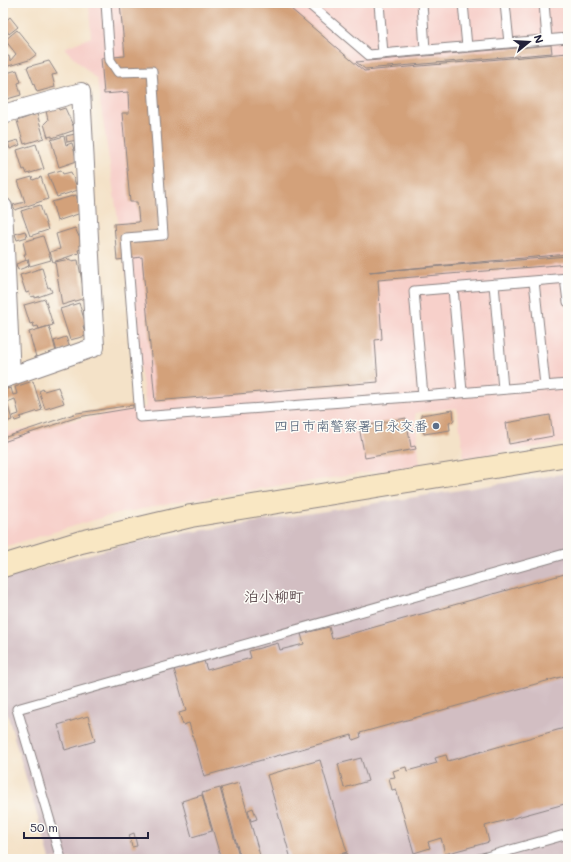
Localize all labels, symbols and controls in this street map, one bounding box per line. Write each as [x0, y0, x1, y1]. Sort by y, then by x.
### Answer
north arrow [509, 22, 549, 62]
text: N [531, 32, 547, 45]
place label: 四日市南警察署日永交番 [274, 416, 428, 435]
marker: 四日市南警察署日永交番 [431, 421, 441, 431]
district label: 泊小柳町 [244, 586, 304, 606]
scale bar [24, 814, 148, 840]
text: 50 m [30, 819, 58, 835]

